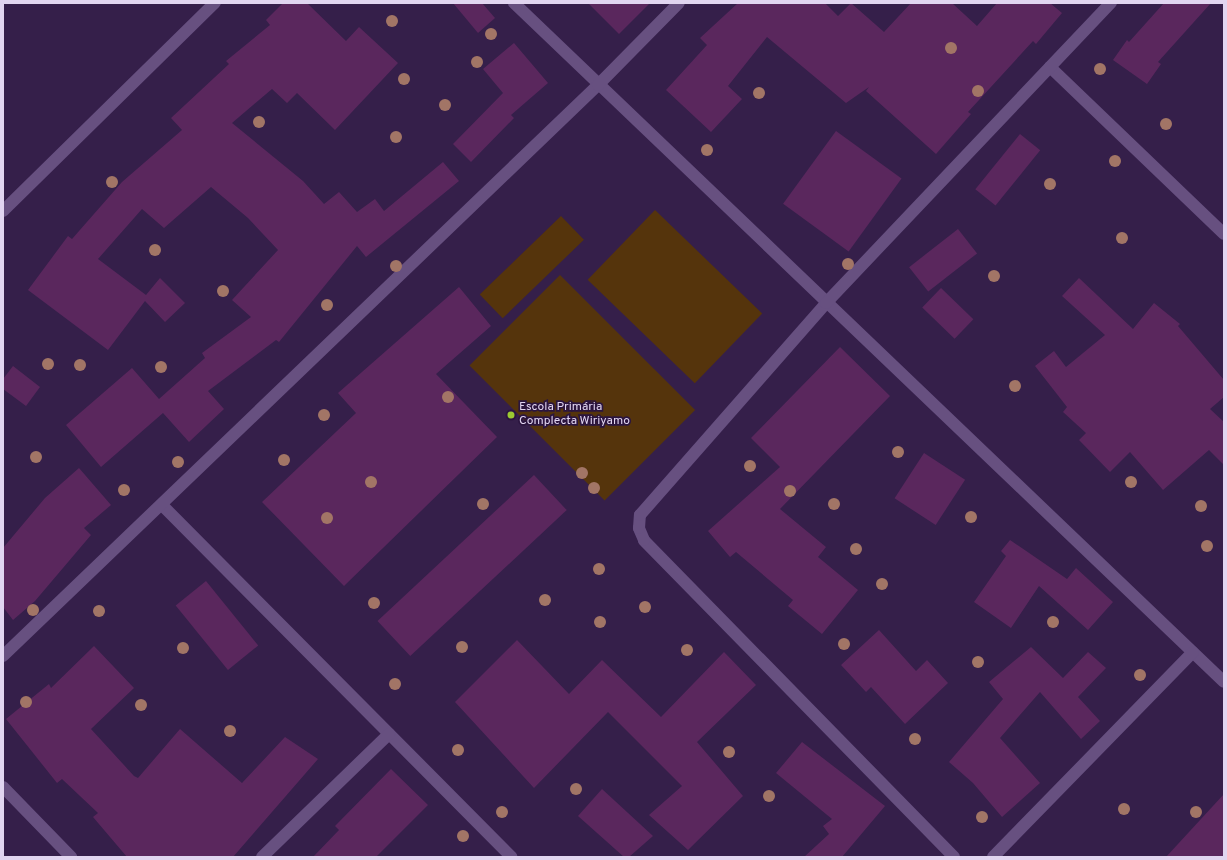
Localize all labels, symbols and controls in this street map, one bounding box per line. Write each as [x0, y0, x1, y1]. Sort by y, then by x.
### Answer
place label: Escola Primária Complecta Wiriyamo [519, 401, 630, 429]
marker: Escola Primária Complecta Wiriyamo [506, 410, 516, 420]

